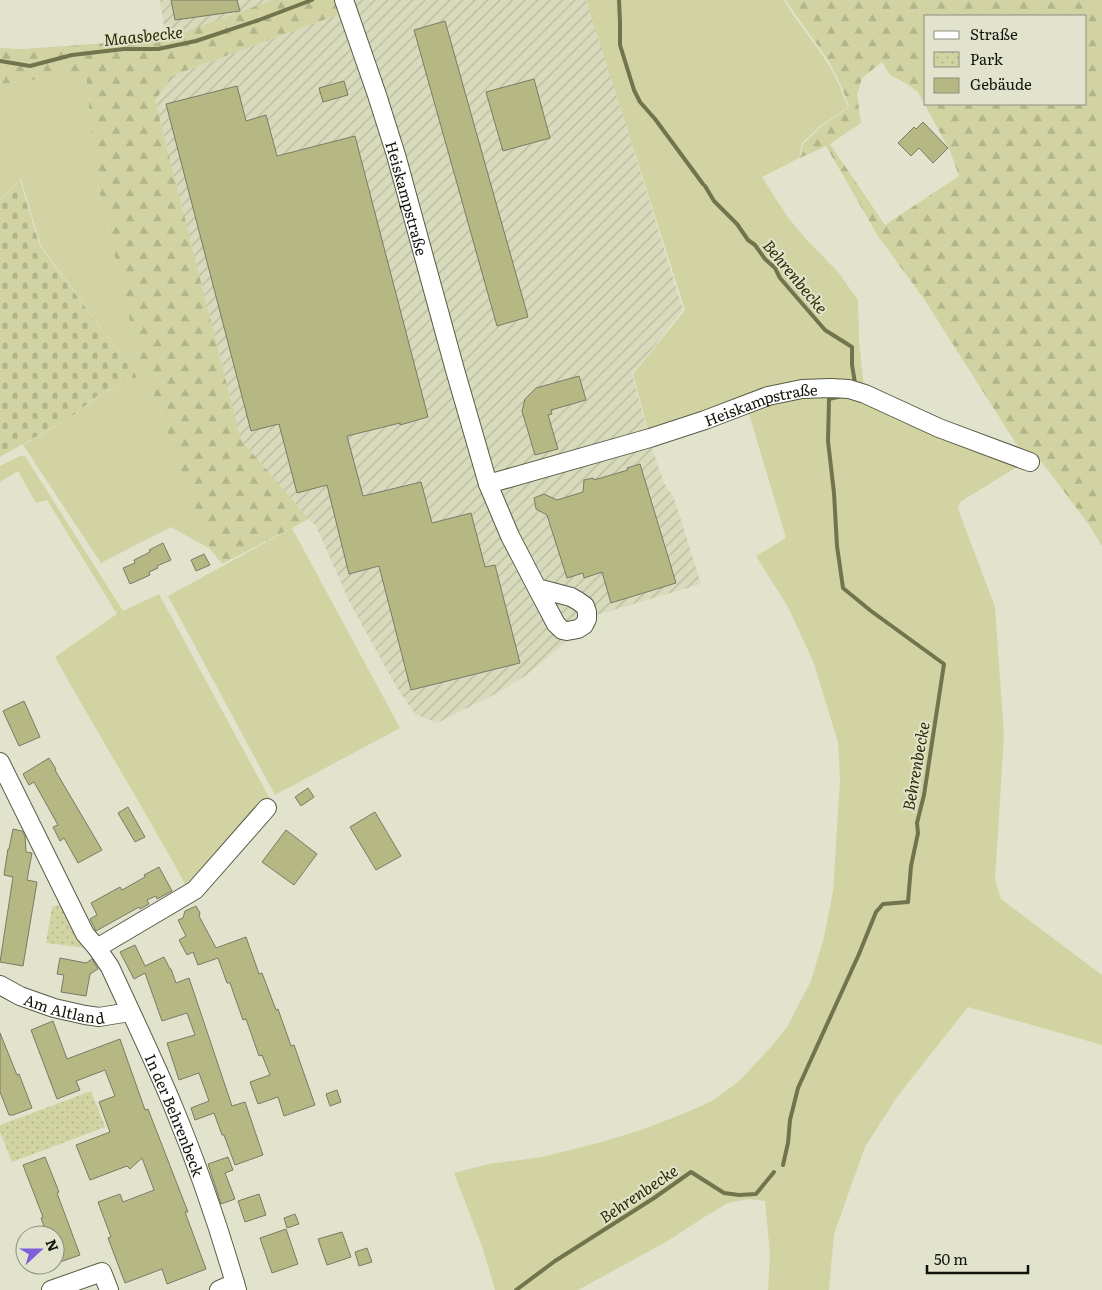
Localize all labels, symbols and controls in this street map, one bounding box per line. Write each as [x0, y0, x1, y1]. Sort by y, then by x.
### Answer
legend [924, 15, 1087, 105]
water label: Maasbecke [102, 19, 184, 51]
text: Straße [970, 22, 1018, 45]
text: Park [970, 47, 1004, 70]
text: Gebäude [970, 72, 1032, 95]
street label: Heiskampstraße [381, 138, 435, 258]
water label: Behrenbecke [758, 234, 834, 318]
street label: Heiskampstraße [701, 377, 818, 431]
water label: Behrenbecke [895, 720, 935, 812]
street label: Am Altland [21, 987, 106, 1029]
street label: In der Behrenbeck [140, 1050, 211, 1180]
water label: Behrenbecke [594, 1158, 682, 1228]
north arrow [15, 1225, 65, 1275]
text: N [42, 1236, 65, 1254]
scale bar [927, 1242, 1028, 1274]
text: 50 m [934, 1247, 968, 1270]

